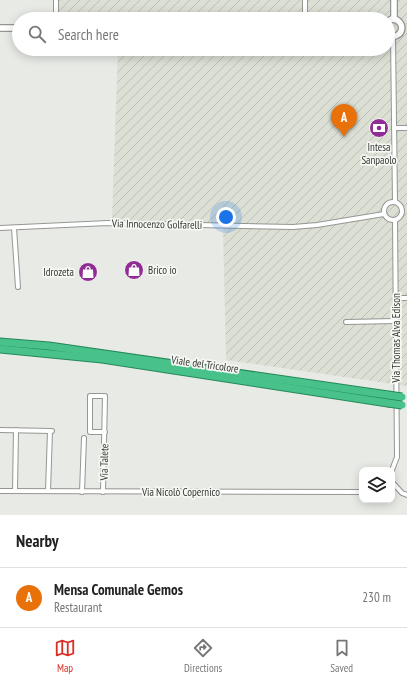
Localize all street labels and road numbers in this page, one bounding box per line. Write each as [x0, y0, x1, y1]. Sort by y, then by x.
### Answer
street label: Via Innocenzo Golfarelli [111, 216, 202, 232]
street label: Via Thomas Alva Edison [389, 293, 403, 384]
street label: Viale del Tricolore [169, 352, 240, 376]
street label: Via Talete [97, 443, 111, 482]
street label: Via Nicolò Copernico [141, 485, 220, 499]

